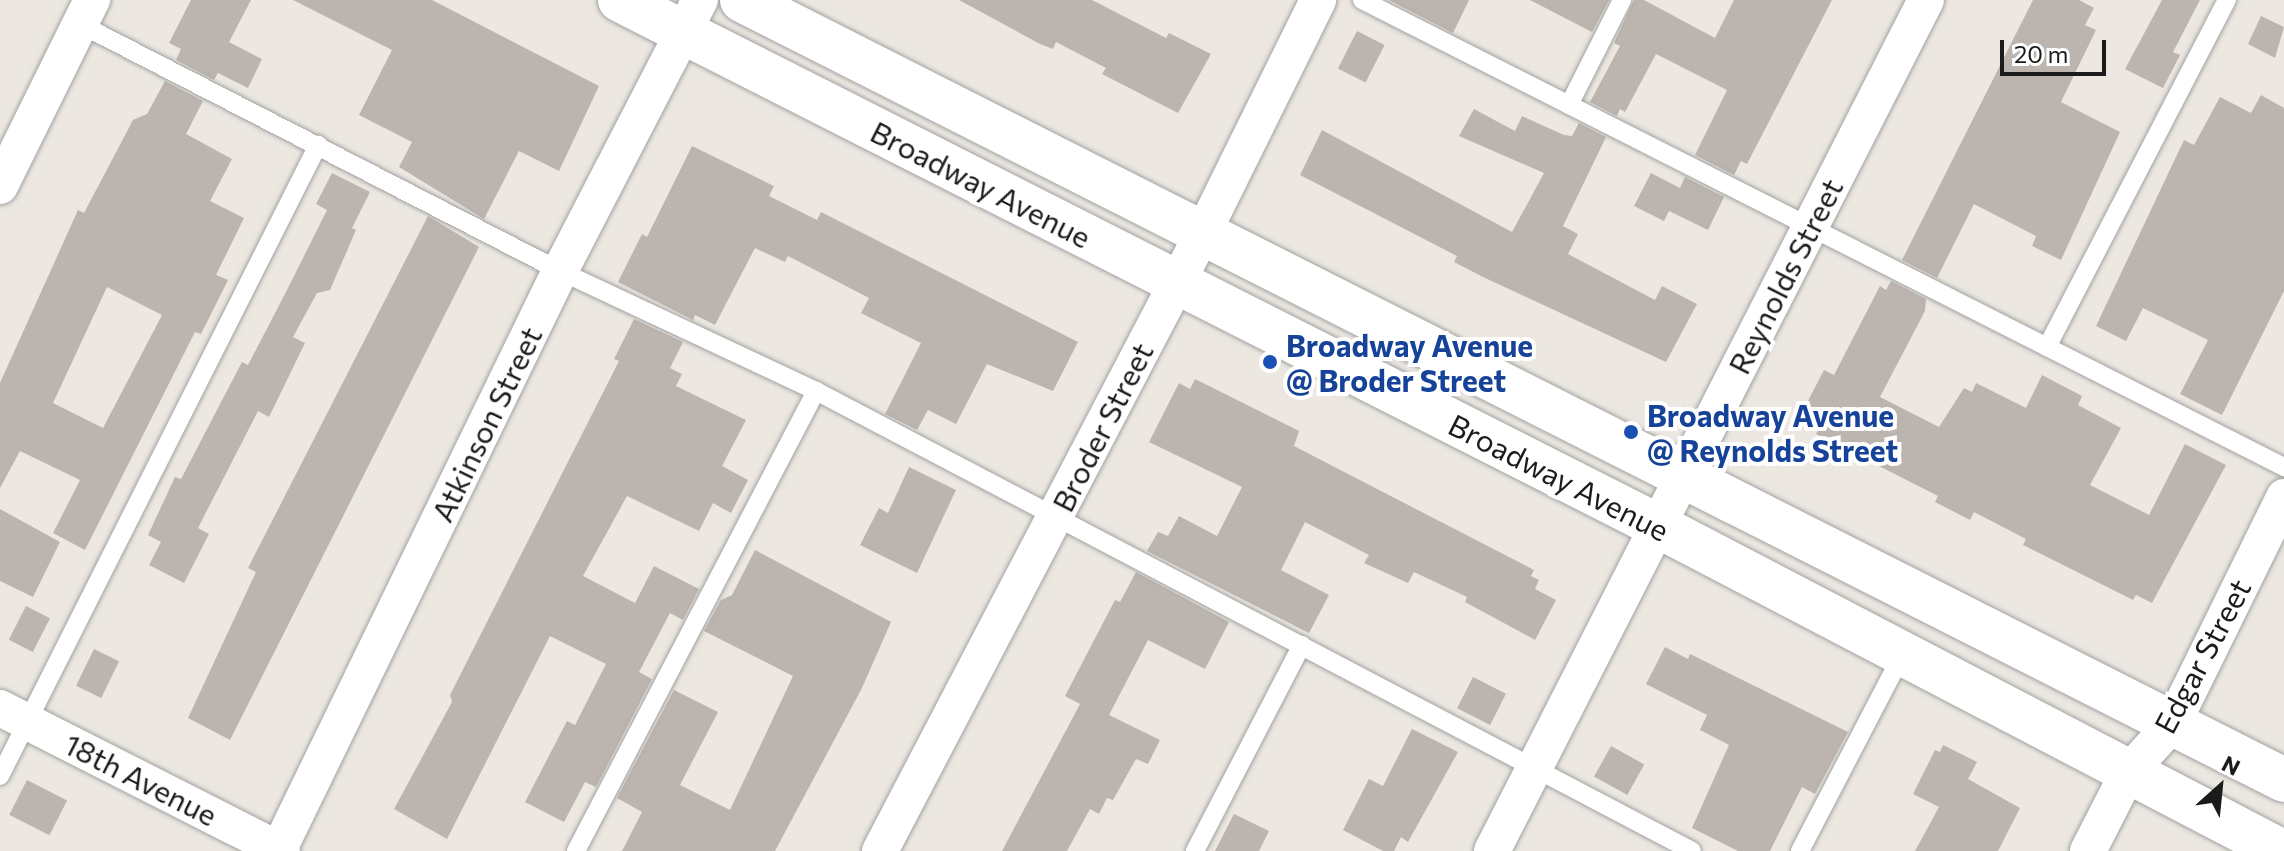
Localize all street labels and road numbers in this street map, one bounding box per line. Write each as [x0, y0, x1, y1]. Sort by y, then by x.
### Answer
street label: Broadway Avenue [865, 113, 1097, 255]
street label: Reynolds Street [1720, 172, 1850, 380]
street label: Atkinson Street [423, 321, 549, 527]
street label: Broder Street [1044, 337, 1160, 517]
street label: Broadway Avenue [1443, 406, 1675, 548]
street label: Edgar Street [2146, 573, 2258, 739]
street label: 18th Avenue [59, 725, 223, 833]

